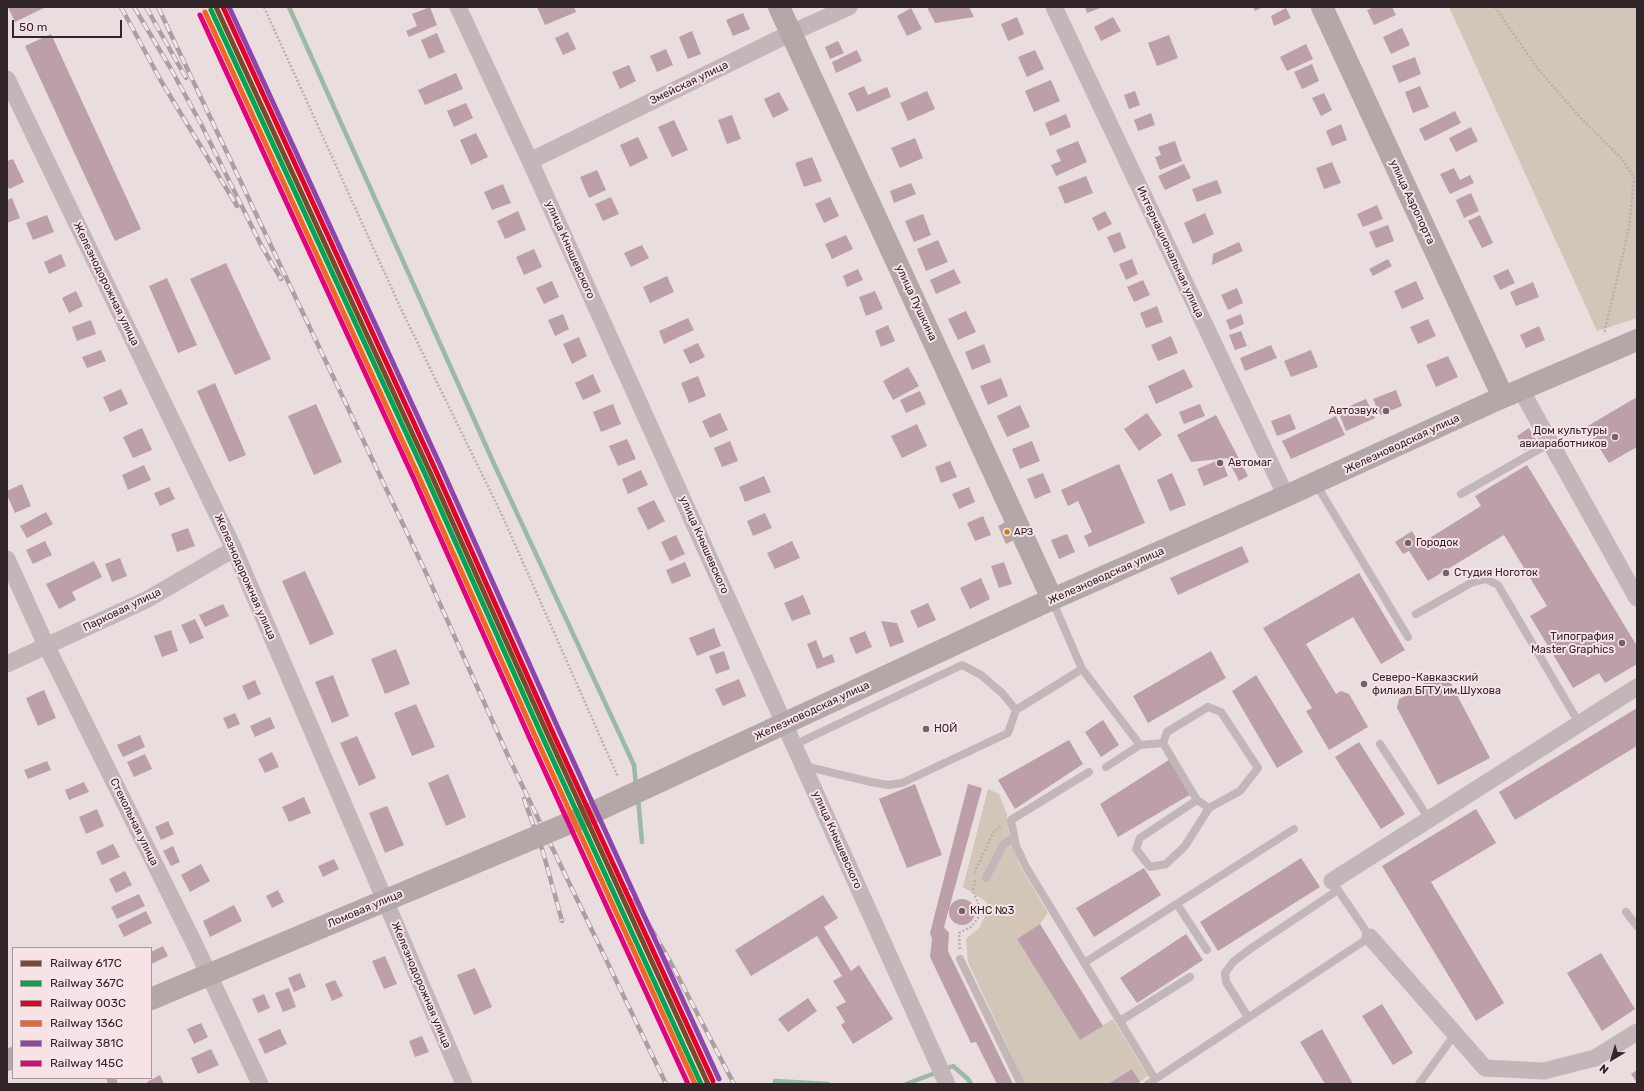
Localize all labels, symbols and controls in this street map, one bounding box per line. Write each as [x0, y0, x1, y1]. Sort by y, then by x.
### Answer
scale bar [14, 12, 124, 38]
text: 50 m [19, 20, 47, 34]
street label: Змейская улица [648, 58, 730, 108]
street label: улица Аэропорта [1387, 158, 1437, 246]
street label: Интернациональная улица [1134, 184, 1206, 320]
street label: улица Кнышевского [542, 199, 598, 301]
street label: Железнодорожная улица [70, 220, 142, 348]
street label: улица Пушкина [893, 263, 939, 343]
place label: Автозвук [1329, 404, 1378, 418]
marker: Автозвук [1381, 406, 1391, 416]
street label: Железноводская улица [1342, 411, 1462, 477]
place label: Дом культуры авиаработников [1520, 424, 1607, 450]
marker: Дом культуры авиаработников [1610, 432, 1620, 442]
place label: Автомаг [1228, 456, 1272, 470]
marker: Автомаг [1215, 458, 1225, 468]
street label: улица Кнышевского [676, 494, 732, 596]
street label: Железнодорожная улица [211, 512, 279, 642]
place label: АРЗ [1014, 526, 1033, 538]
marker: АРЗ [1002, 527, 1012, 537]
place label: Городок [1416, 536, 1458, 550]
marker: Городок [1403, 538, 1413, 548]
street label: Железноводская улица [1046, 544, 1166, 608]
place label: Студия Ноготок [1454, 566, 1538, 580]
marker: Студия Ноготок [1441, 568, 1451, 578]
street label: Парковая улица [81, 585, 163, 635]
place label: Типография Master Graphics [1531, 630, 1614, 656]
marker: Типография Master Graphics [1617, 638, 1627, 648]
place label: Северо-Кавказский филиал БГТУ им.Шухова [1372, 671, 1501, 697]
street label: Железноводская улица [752, 678, 872, 744]
marker: Северо-Кавказский филиал БГТУ им.Шухова [1359, 679, 1369, 689]
place label: НОЙ [934, 722, 957, 736]
marker: НОЙ [921, 724, 931, 734]
street label: Стекольная улица [107, 776, 161, 868]
street label: улица Кнышевского [809, 789, 865, 891]
street label: Ломовая улица [325, 887, 405, 931]
place label: КНС №3 [970, 904, 1014, 918]
marker: КНС №3 [957, 906, 967, 916]
street label: Железнодорожная улица [388, 920, 454, 1050]
legend [12, 947, 152, 1079]
text: Railway 617C [50, 956, 122, 970]
text: Railway 367С [50, 976, 124, 990]
text: Railway 003С [50, 996, 126, 1010]
text: Railway 136С [50, 1016, 123, 1030]
text: Railway 381С [50, 1036, 123, 1050]
north arrow [1592, 1039, 1632, 1079]
text: Railway 145С [50, 1056, 123, 1070]
text: N [1597, 1061, 1611, 1076]

